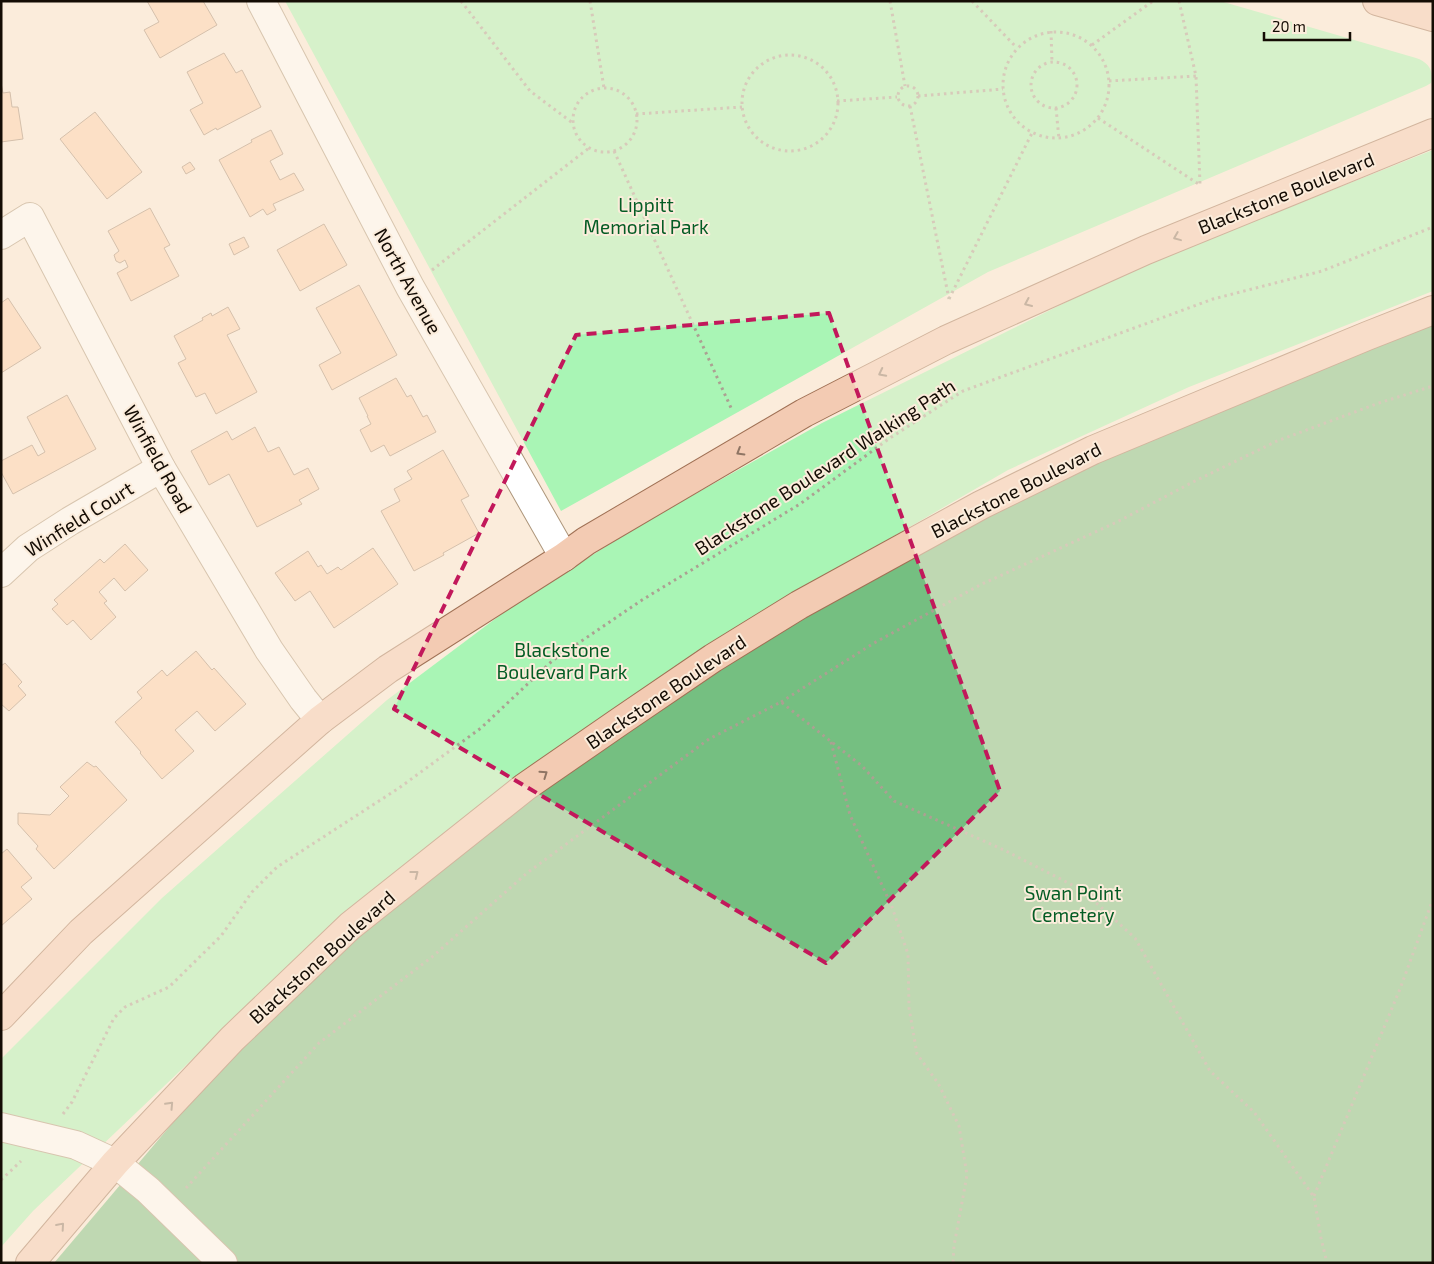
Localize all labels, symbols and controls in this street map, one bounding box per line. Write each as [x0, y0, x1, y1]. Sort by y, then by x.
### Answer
scale bar [1264, 10, 1350, 42]
text: 20 m [1272, 17, 1306, 35]
street label: Blackstone Boulevard [1194, 147, 1377, 238]
park label: Lippitt Memorial Park [583, 193, 709, 238]
street label: North Avenue [370, 224, 447, 338]
one-way arrow [1173, 231, 1182, 241]
one-way arrow [1024, 296, 1033, 307]
one-way arrow [878, 367, 887, 377]
street label: Blackstone Boulevard Walking Path [690, 374, 959, 560]
street label: Winfield Road [119, 401, 198, 517]
street label: Blackstone Boulevard [927, 437, 1105, 542]
one-way arrow [736, 445, 745, 455]
street label: Winfield Court [20, 476, 137, 561]
street label: Blackstone Boulevard [581, 630, 750, 754]
park label: Blackstone Boulevard Park [496, 638, 628, 683]
one-way arrow [538, 771, 547, 780]
one-way arrow [410, 870, 419, 879]
park label: Swan Point Cemetery [1025, 881, 1121, 926]
street label: Blackstone Boulevard [244, 885, 399, 1028]
one-way arrow [164, 1102, 173, 1111]
one-way arrow [56, 1222, 65, 1231]

